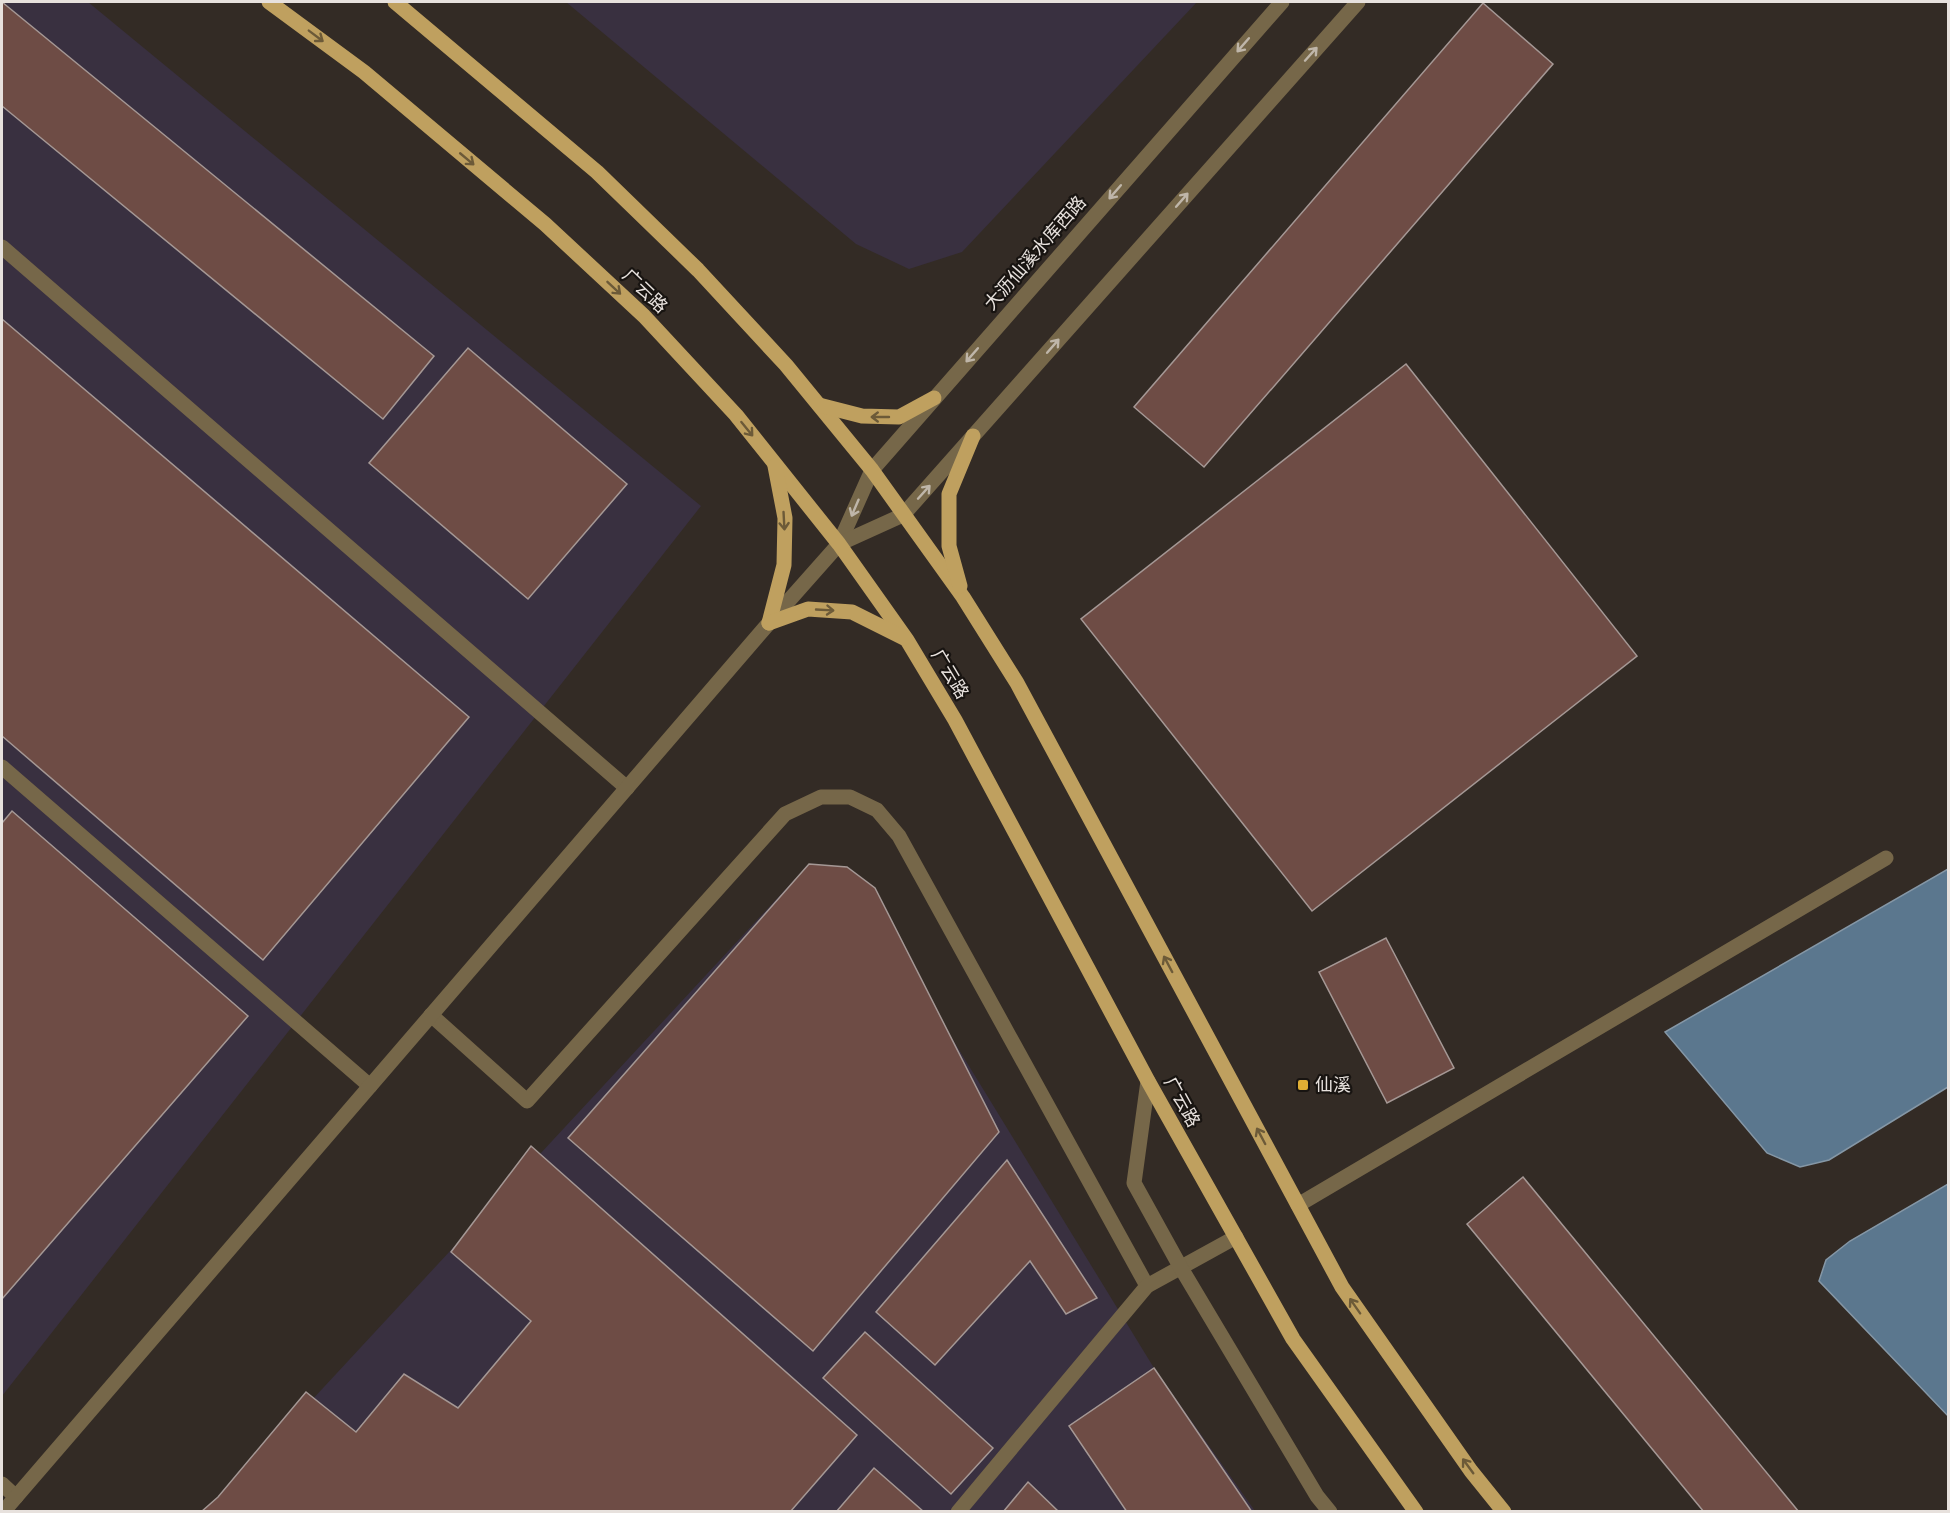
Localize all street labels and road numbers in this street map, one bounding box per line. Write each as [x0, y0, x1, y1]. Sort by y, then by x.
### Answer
street label: 大沥仙溪水库西路 [979, 191, 1091, 315]
street label: 广云路 [617, 264, 673, 318]
street label: 广云路 [926, 645, 974, 703]
street label: 广云路 [1158, 1073, 1206, 1131]

